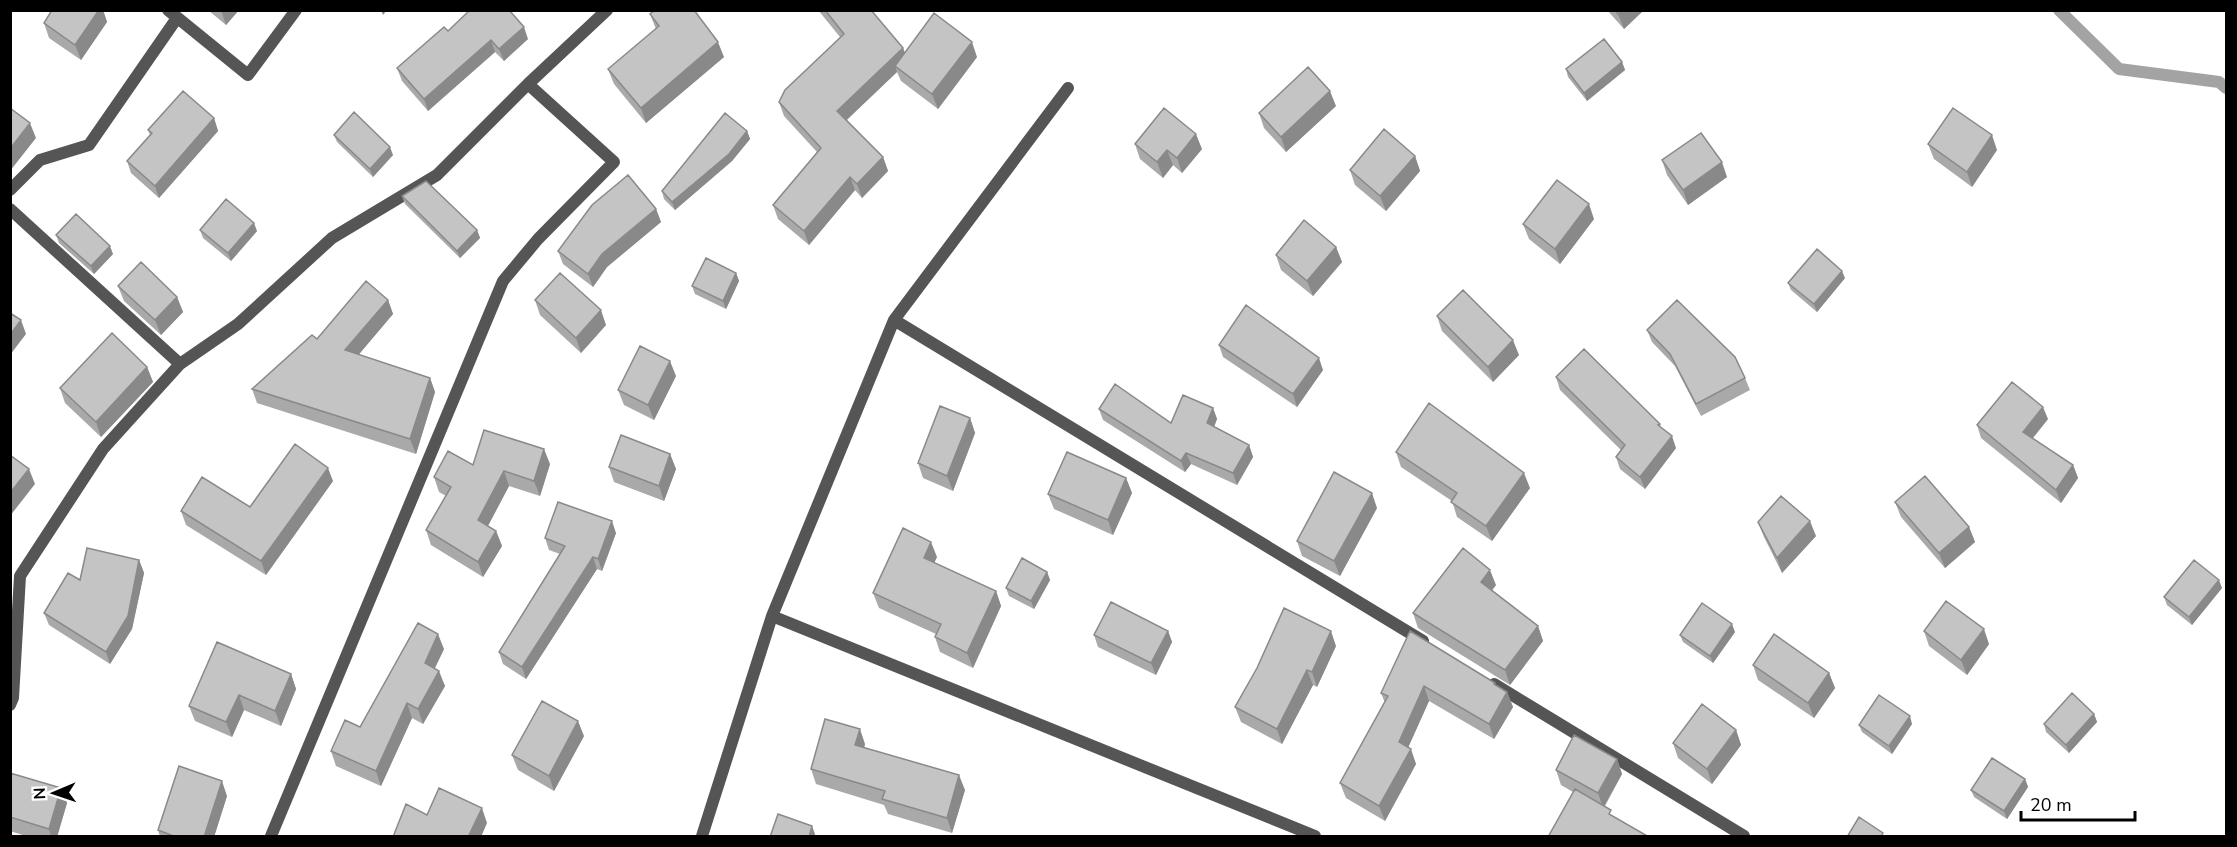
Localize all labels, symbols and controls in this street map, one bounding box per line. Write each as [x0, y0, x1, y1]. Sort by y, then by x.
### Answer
north arrow [24, 763, 84, 823]
scale bar [2021, 784, 2135, 822]
text: N [29, 787, 51, 800]
text: 20 m [2030, 793, 2072, 817]

